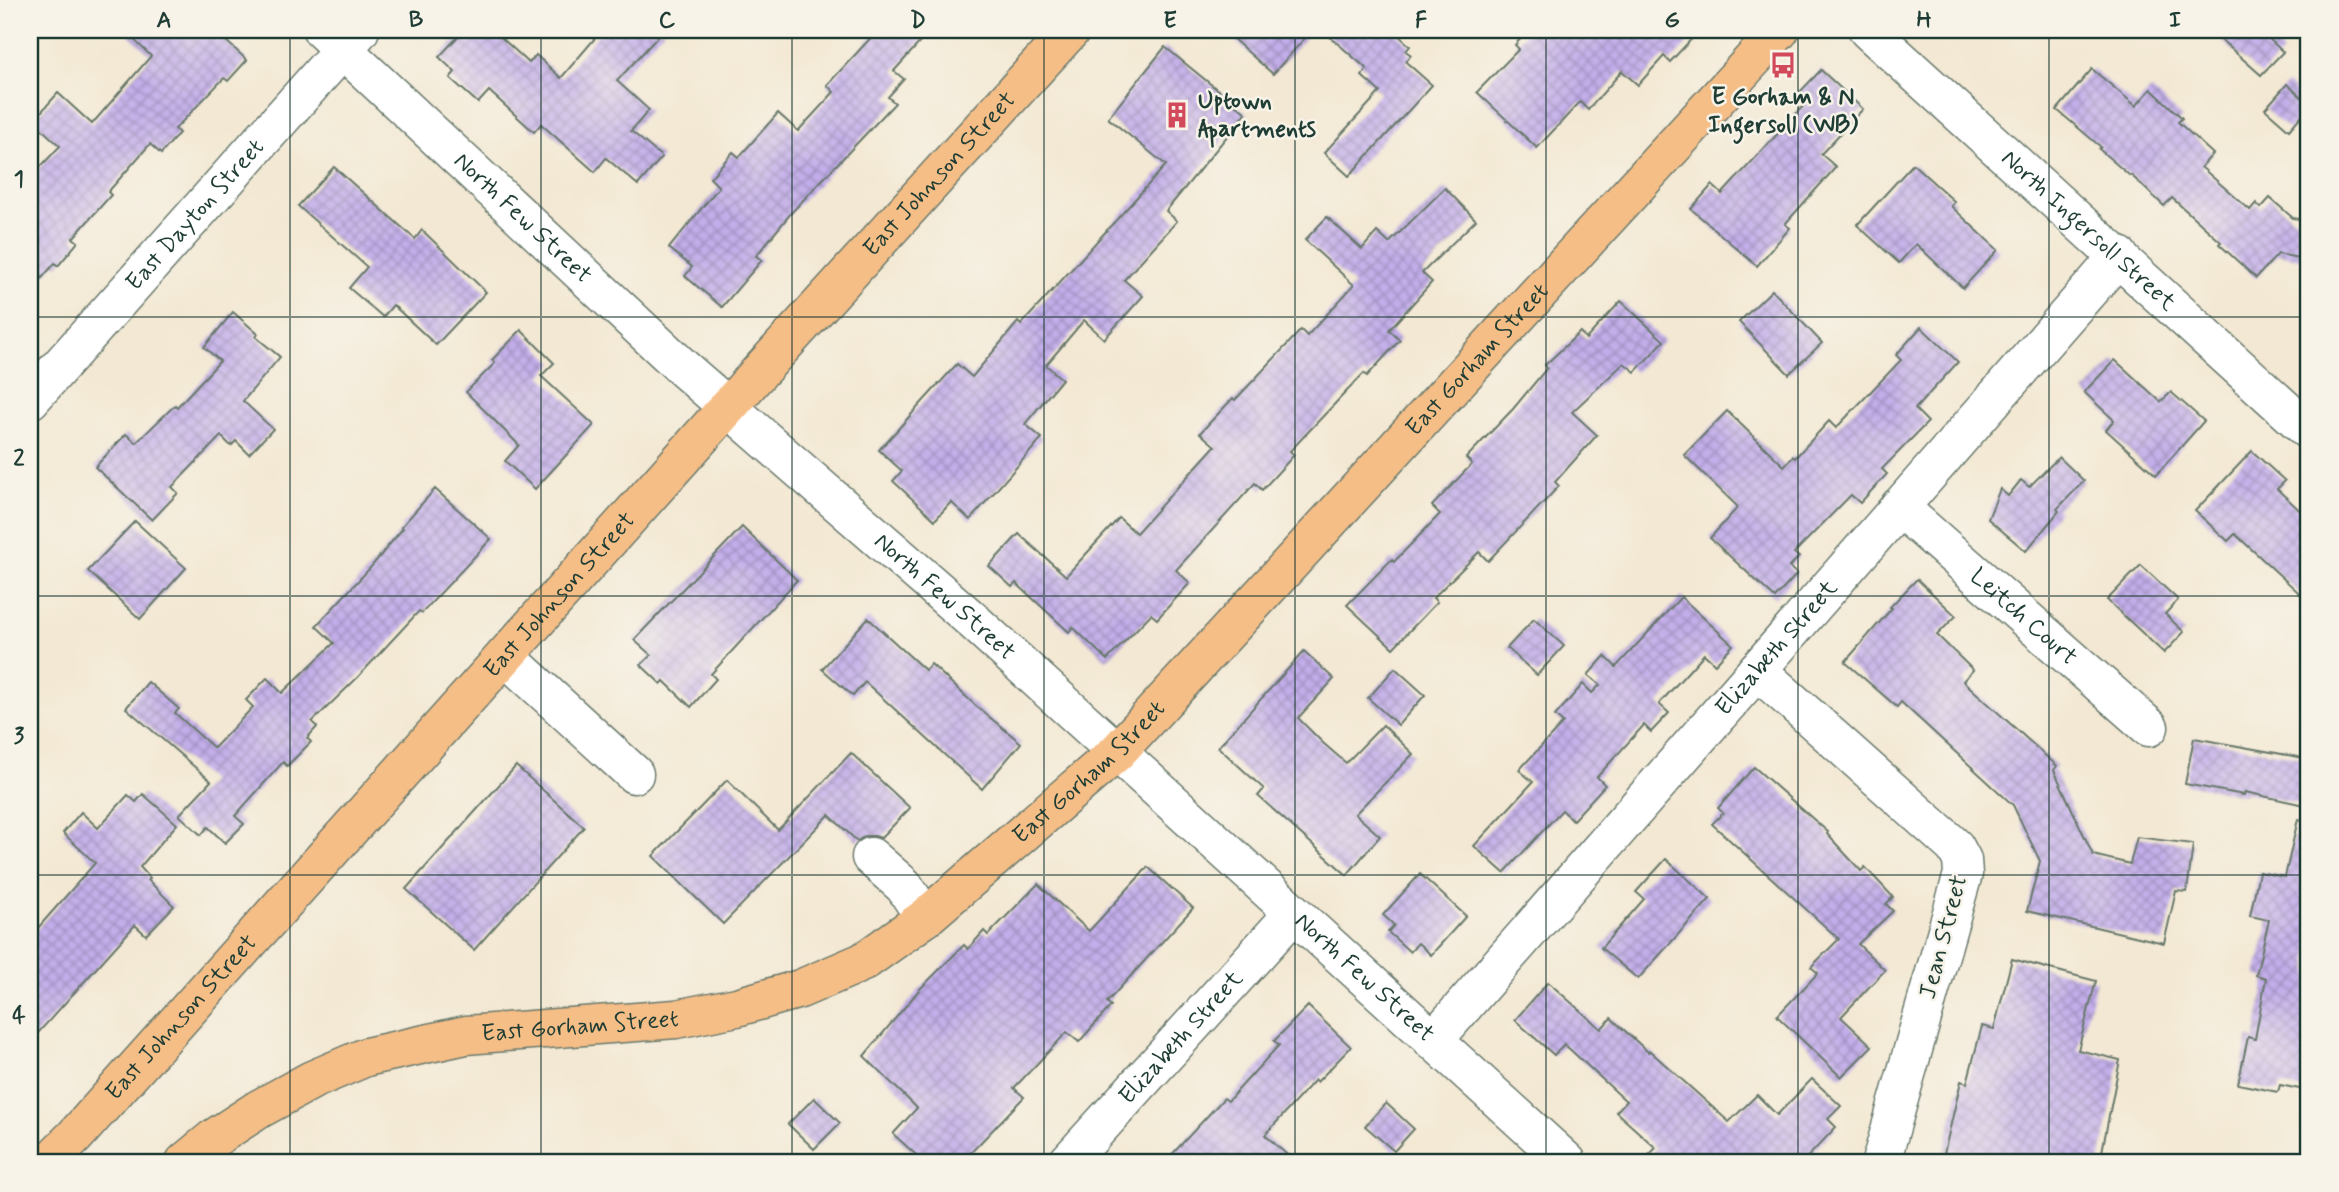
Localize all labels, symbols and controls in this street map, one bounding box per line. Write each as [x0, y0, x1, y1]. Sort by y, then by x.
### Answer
text: A [156, 6, 172, 36]
text: B [409, 6, 424, 36]
text: C [659, 6, 676, 36]
text: D [910, 6, 926, 36]
text: E [1163, 6, 1177, 36]
text: F [1415, 6, 1427, 36]
text: G [1664, 6, 1680, 36]
text: H [1916, 6, 1932, 36]
text: I [2169, 6, 2181, 36]
bus stop icon: E Gorham & N Ingersoll (WB) [1768, 50, 1798, 80]
place label: E Gorham & N Ingersoll (WB) [1708, 82, 1859, 144]
street label: East Johnson Street [856, 85, 1023, 263]
place label: Uptown Apartments [1198, 86, 1317, 148]
building icon: Uptown Apartments [1162, 100, 1192, 130]
street label: East Dayton Street [119, 132, 271, 297]
street label: North Ingersoll Street [1994, 143, 2182, 318]
street label: North Few Street [447, 146, 599, 290]
text: 1 [14, 165, 24, 195]
street label: East Gorham Street [1399, 276, 1556, 443]
text: 2 [13, 444, 25, 474]
street label: East Johnson Street [477, 505, 642, 685]
street label: North Few Street [867, 526, 1022, 667]
street label: Leitch Court [1963, 561, 2084, 672]
street label: Elizabeth Street [1709, 573, 1844, 722]
street label: East Gorham Street [1006, 694, 1172, 851]
text: 3 [14, 722, 25, 752]
street label: Jean Street [1913, 872, 1975, 1002]
street label: North Few Street [1288, 906, 1441, 1049]
street label: East Johnson Street [99, 928, 264, 1107]
street label: Elizabeth Street [1112, 964, 1250, 1111]
text: 4 [12, 1001, 26, 1031]
street label: East Gorham Street [480, 1003, 680, 1049]

